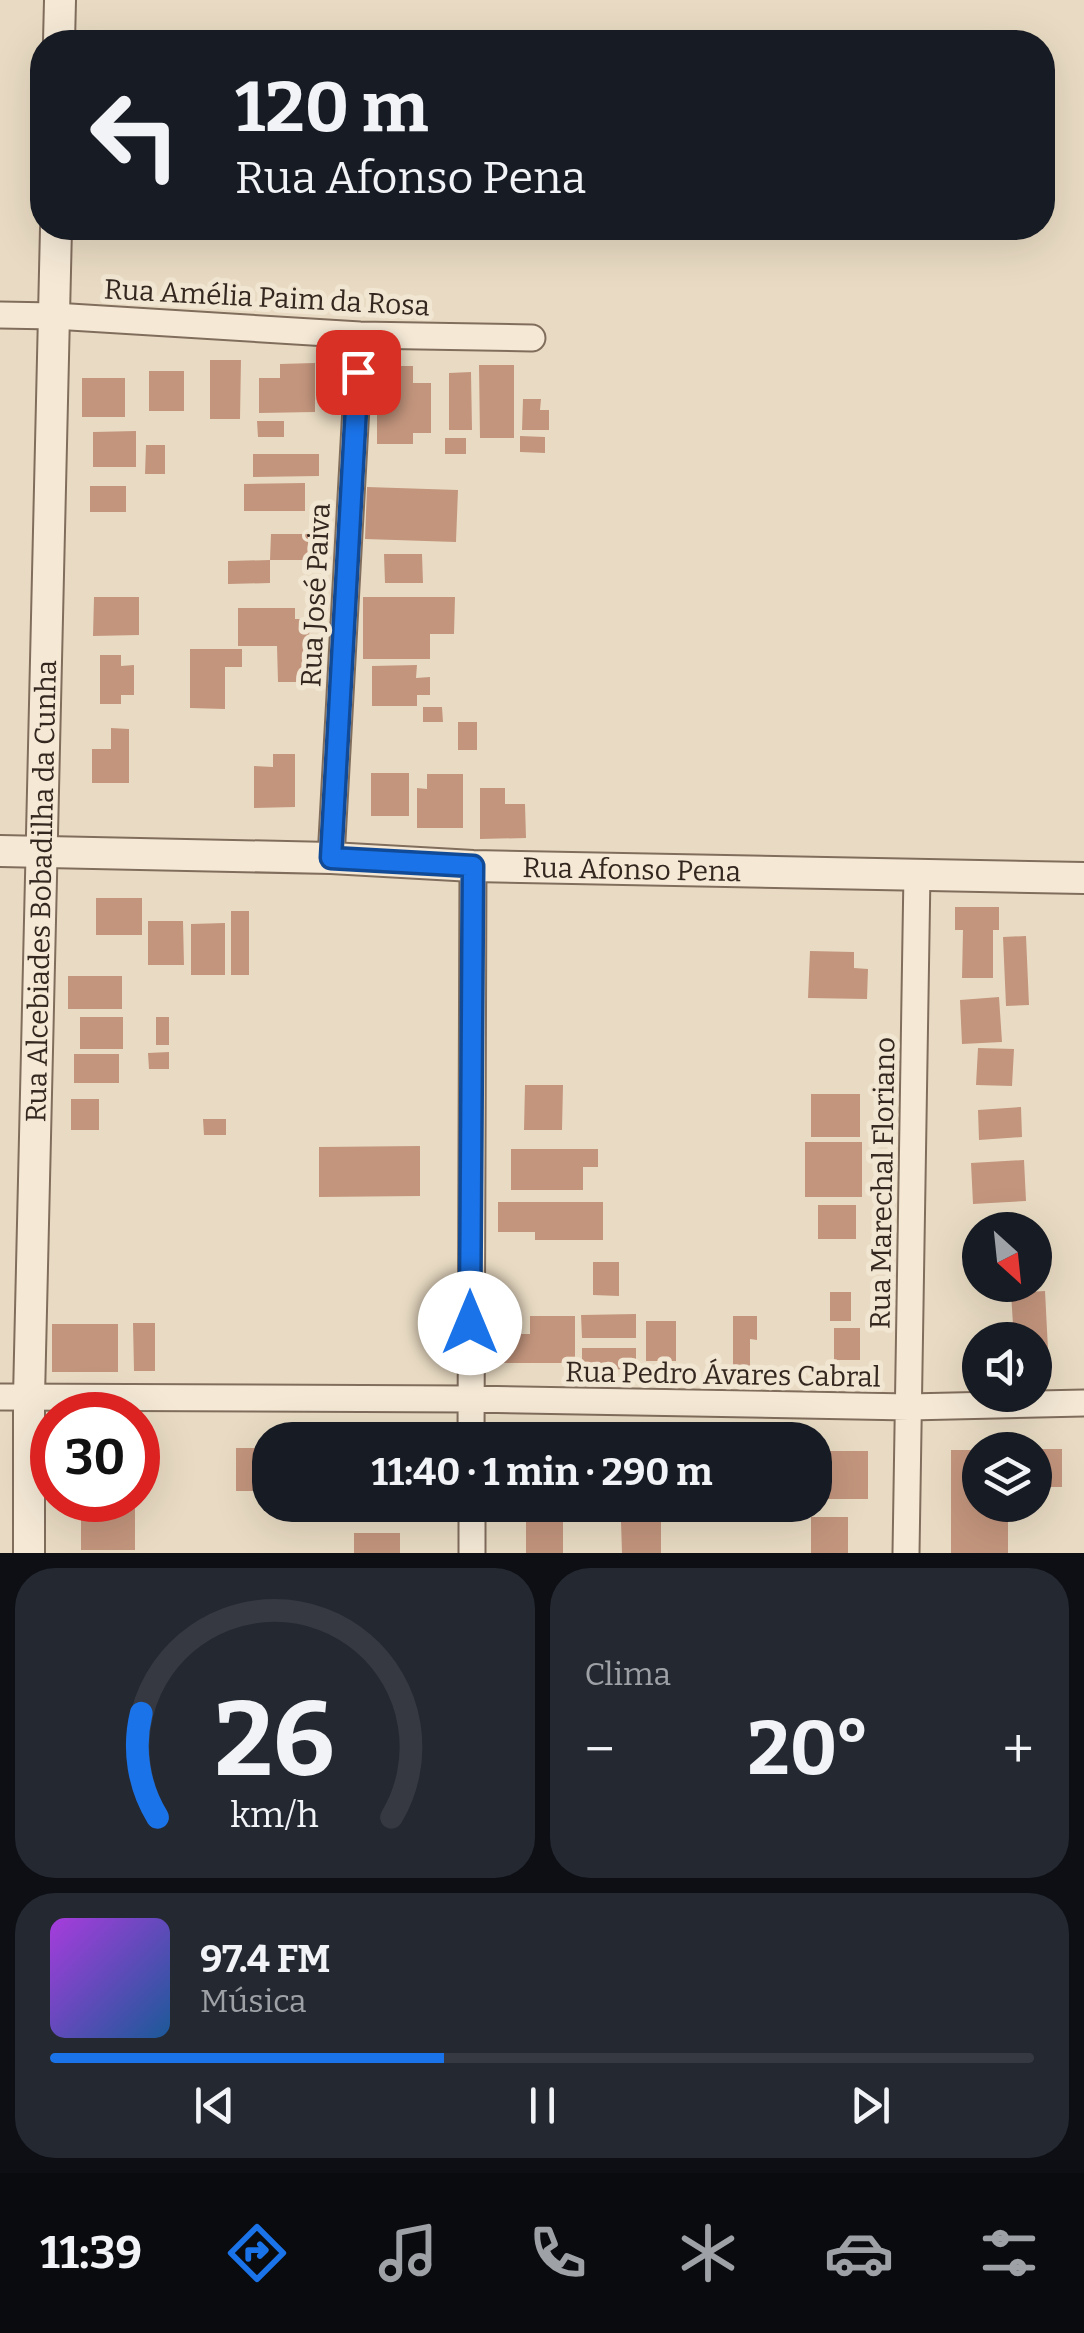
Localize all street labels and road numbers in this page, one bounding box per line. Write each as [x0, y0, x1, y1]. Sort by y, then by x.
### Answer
street label: Rua Amélia Paim da Rosa [103, 272, 431, 323]
street label: Rua José Paiva [294, 502, 337, 688]
street label: Rua Alcebiades Bobadilha da Cunha [19, 660, 63, 1123]
street label: Rua Afonso Pena [522, 851, 741, 888]
street label: Rua Marechal Floriano [863, 1037, 902, 1329]
street label: Rua Pedro Ávares Cabral [565, 1354, 881, 1394]

